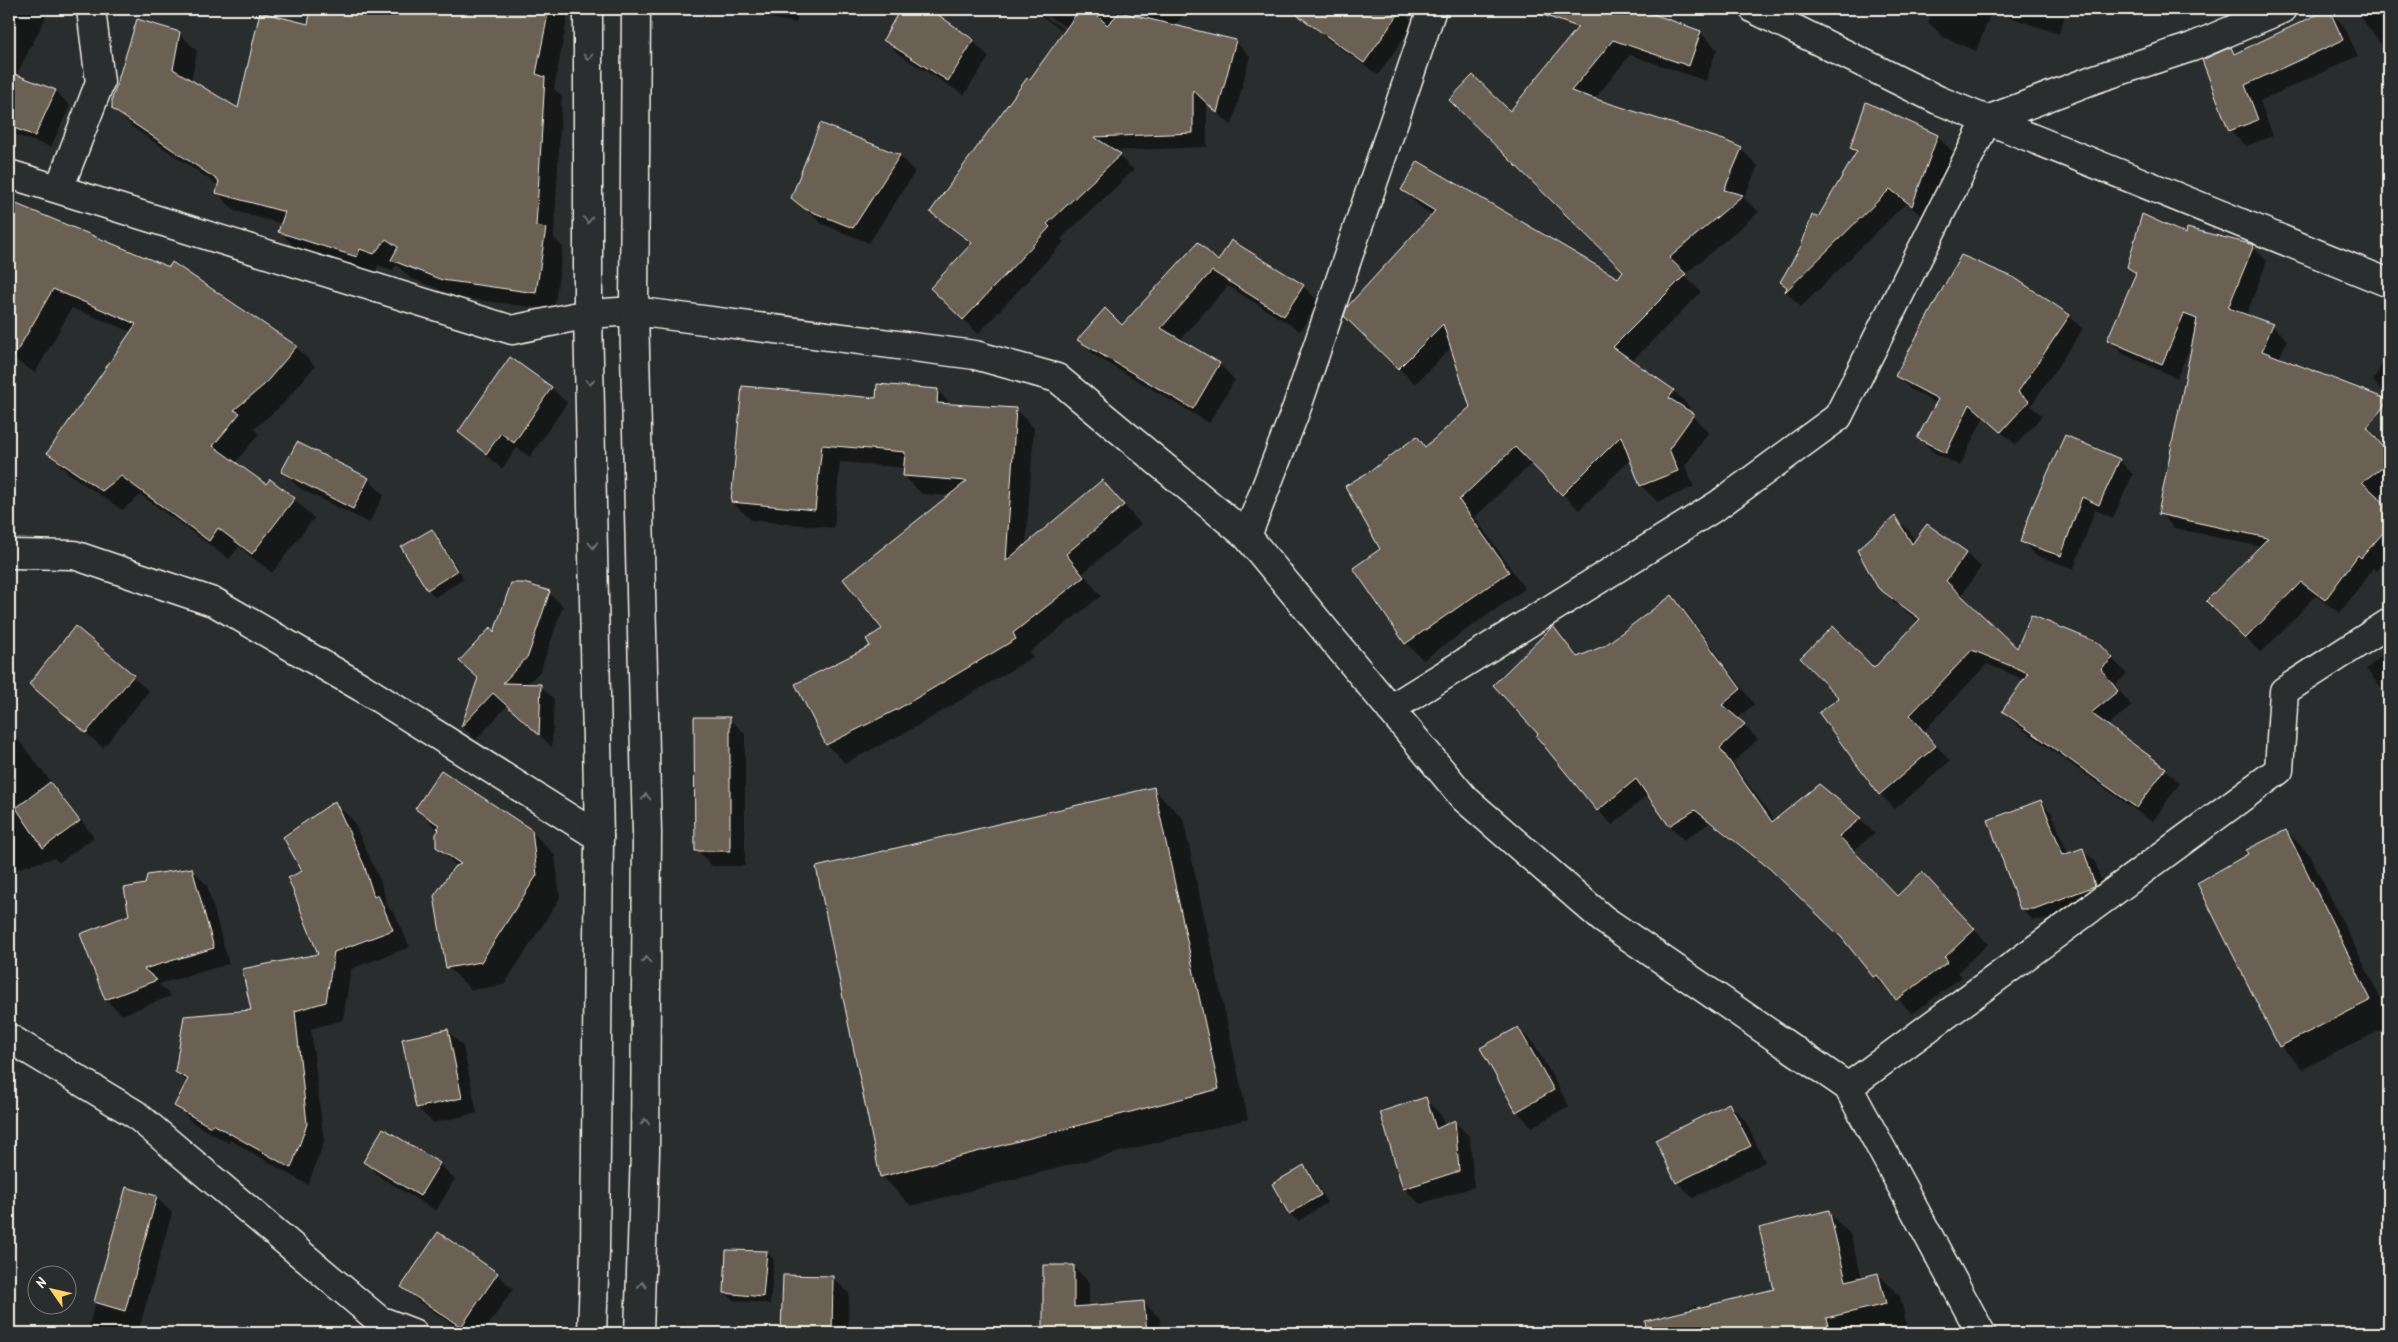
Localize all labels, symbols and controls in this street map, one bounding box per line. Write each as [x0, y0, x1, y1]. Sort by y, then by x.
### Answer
one-way arrow [583, 54, 593, 62]
one-way arrow [583, 216, 593, 224]
one-way arrow [585, 379, 595, 387]
one-way arrow [588, 542, 598, 549]
one-way arrow [641, 793, 652, 801]
one-way arrow [641, 955, 651, 963]
one-way arrow [640, 1118, 650, 1126]
north arrow [28, 1264, 78, 1314]
text: N [30, 1273, 54, 1293]
one-way arrow [636, 1280, 647, 1288]

